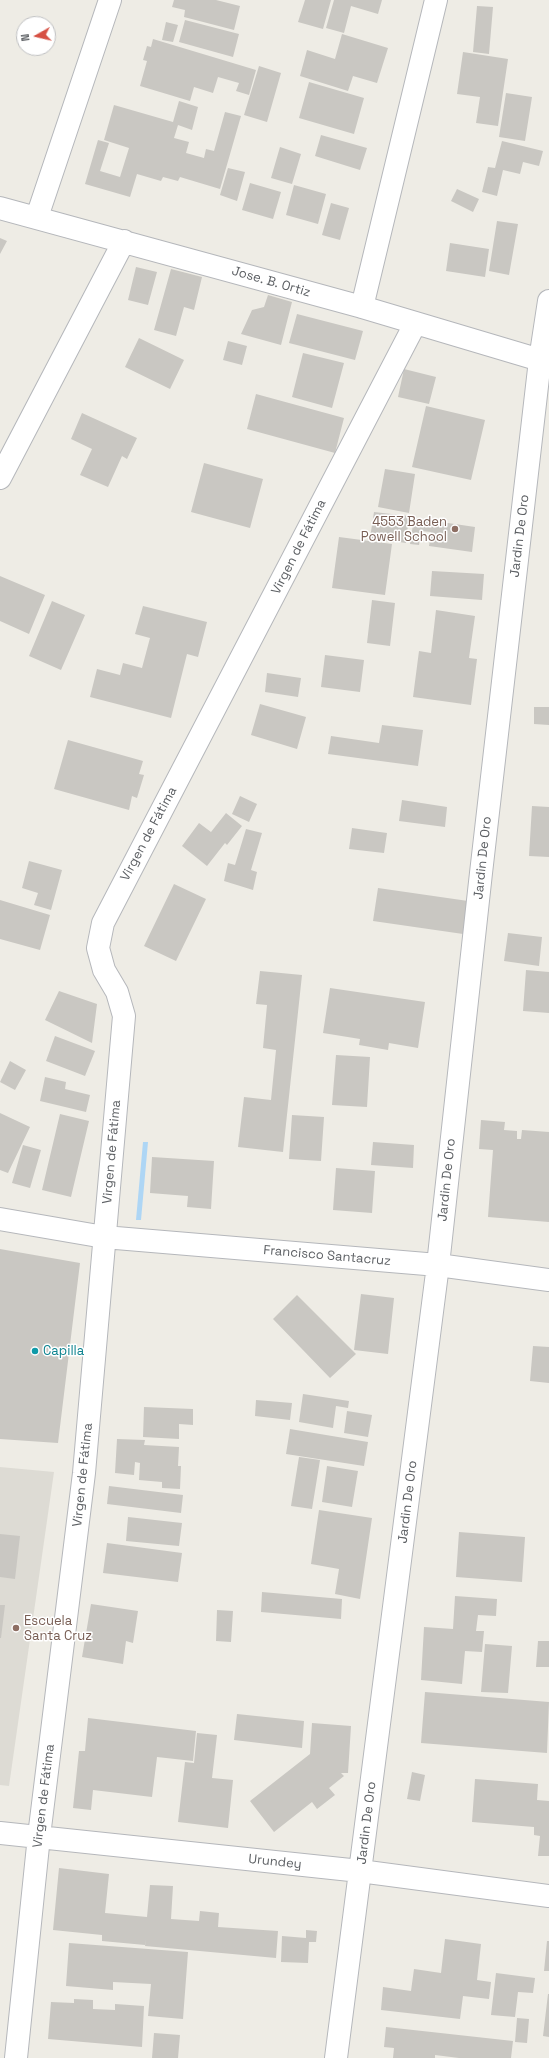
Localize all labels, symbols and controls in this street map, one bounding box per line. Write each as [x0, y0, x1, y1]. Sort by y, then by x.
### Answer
north arrow [16, 16, 56, 56]
text: N [18, 33, 33, 42]
street label: Jose. B. Ortiz [230, 263, 312, 301]
street label: Jardin De Oro [507, 494, 533, 578]
street label: Virgen de Fátima [268, 497, 330, 597]
place label: 4553 Baden Powell School [361, 514, 447, 545]
marker: 4553 Baden Powell School [450, 524, 460, 534]
street label: Virgen de Fátima [118, 784, 180, 884]
street label: Jardin De Oro [471, 816, 495, 900]
street label: Virgen de Fátima [100, 1099, 124, 1205]
street label: Jardin De Oro [435, 1138, 459, 1222]
street label: Francisco Santacruz [263, 1243, 391, 1269]
place label: Capilla [43, 1343, 84, 1359]
marker: Capilla [30, 1346, 40, 1356]
street label: Virgen de Fátima [70, 1422, 96, 1528]
street label: Jardin De Oro [395, 1460, 421, 1544]
place label: Escuela Santa Cruz [24, 1613, 92, 1644]
marker: Escuela Santa Cruz [11, 1623, 21, 1633]
street label: Virgen de Fátima [30, 1743, 58, 1849]
street label: Jardin De Oro [354, 1781, 380, 1865]
street label: Urundey [248, 1851, 302, 1873]

